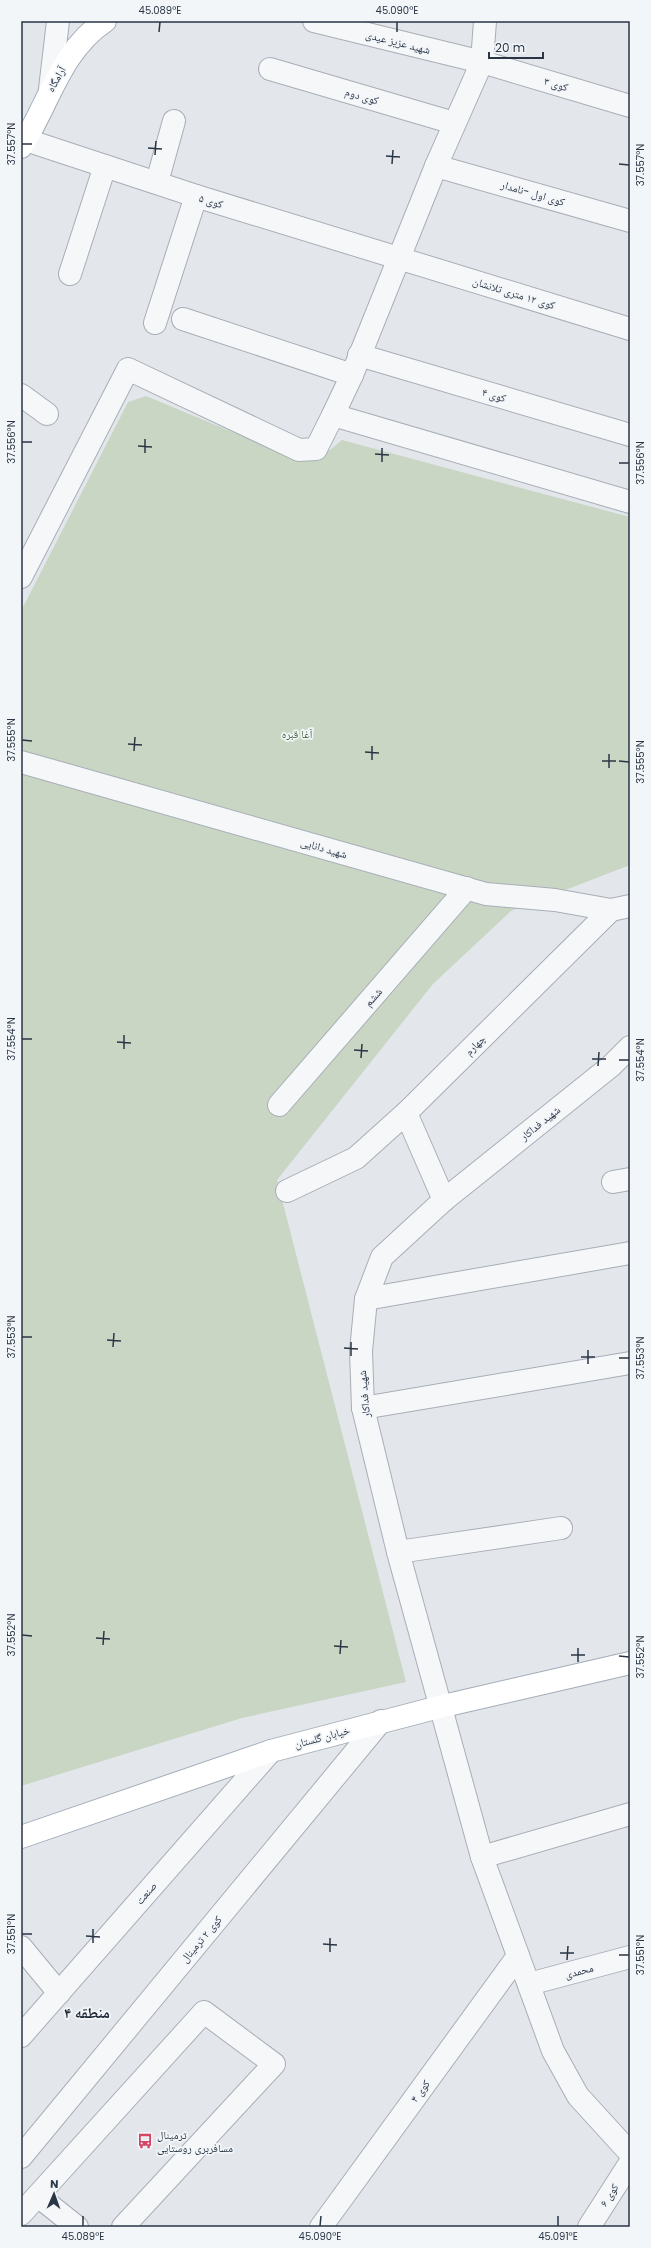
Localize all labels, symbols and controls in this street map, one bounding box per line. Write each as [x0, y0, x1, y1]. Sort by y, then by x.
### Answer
text: 45.089°E [139, 3, 181, 18]
text: 45.090°E [376, 3, 418, 18]
street label: شهید عزیز عیدی [364, 26, 432, 58]
scale bar [489, 34, 543, 60]
text: 20 m [495, 39, 525, 56]
street label: آرامگاه [42, 63, 70, 95]
street label: کوی ۳ [542, 73, 570, 95]
street label: کوی دوم [343, 84, 381, 109]
text: 37.557°N [4, 123, 19, 165]
text: 37.557°N [633, 144, 648, 186]
street label: کوی اول -نامدار [498, 176, 567, 210]
street label: کوی ۵ [197, 190, 225, 212]
street label: کوی ۱۲ متری تلانشان [471, 273, 558, 313]
street label: کوی ۴ [480, 384, 508, 406]
text: 37.556°N [4, 420, 19, 464]
text: 37.556°N [633, 441, 648, 485]
text: 37.555°N [4, 718, 19, 762]
park label: آغا قبره [282, 726, 313, 742]
text: 37.555°N [633, 740, 648, 784]
street label: شهید دانایی [299, 834, 349, 862]
street label: ششم [360, 984, 386, 1010]
text: 37.554°N [4, 1017, 19, 1061]
street label: چهارم [461, 1031, 489, 1059]
text: 37.554°N [633, 1038, 648, 1082]
street label: شهید فداکار [516, 1102, 564, 1145]
text: 37.553°N [4, 1315, 19, 1359]
text: 37.553°N [633, 1336, 648, 1380]
street label: شهید فداکار [354, 1370, 374, 1419]
text: 37.552°N [4, 1614, 19, 1656]
text: 37.552°N [633, 1636, 648, 1678]
street label: خیابان گلستان [293, 1722, 351, 1752]
street label: صنعت [132, 1878, 160, 1908]
street label: کوی ۲ ترمینال [177, 1912, 226, 1966]
text: 37.551°N [4, 1914, 19, 1954]
text: 37.551°N [633, 1935, 648, 1975]
street label: محمدی [563, 1960, 595, 1982]
district label: منطقه ۴ [64, 2002, 110, 2023]
street label: کوی ۴ [406, 2076, 434, 2106]
place label: ترمینال مسافربری روستایی [157, 2127, 233, 2156]
bus stop icon: ترمینال مسافربری روستایی [136, 2132, 154, 2150]
north arrow [34, 2174, 74, 2214]
text: N [50, 2176, 59, 2192]
street label: کوی ۶ [596, 2180, 623, 2210]
text: 45.089°E [62, 2229, 104, 2244]
text: 45.090°E [299, 2229, 341, 2244]
text: 45.091°E [538, 2229, 578, 2244]

